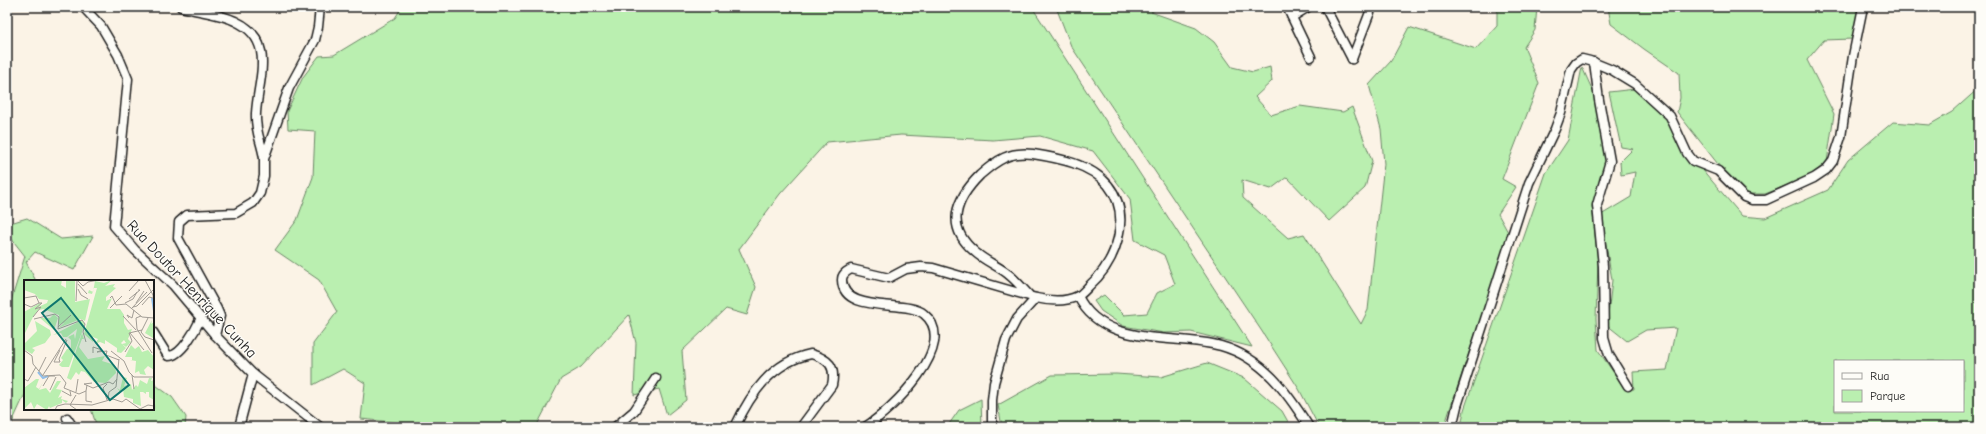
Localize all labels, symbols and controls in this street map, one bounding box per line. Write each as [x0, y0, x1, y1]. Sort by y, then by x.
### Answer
street label: Rua Doutor Henrique Cunha [123, 216, 261, 362]
inset map [24, 280, 154, 410]
legend [1834, 360, 1964, 412]
text: Rua [1870, 369, 1889, 383]
text: Parque [1870, 389, 1905, 403]

